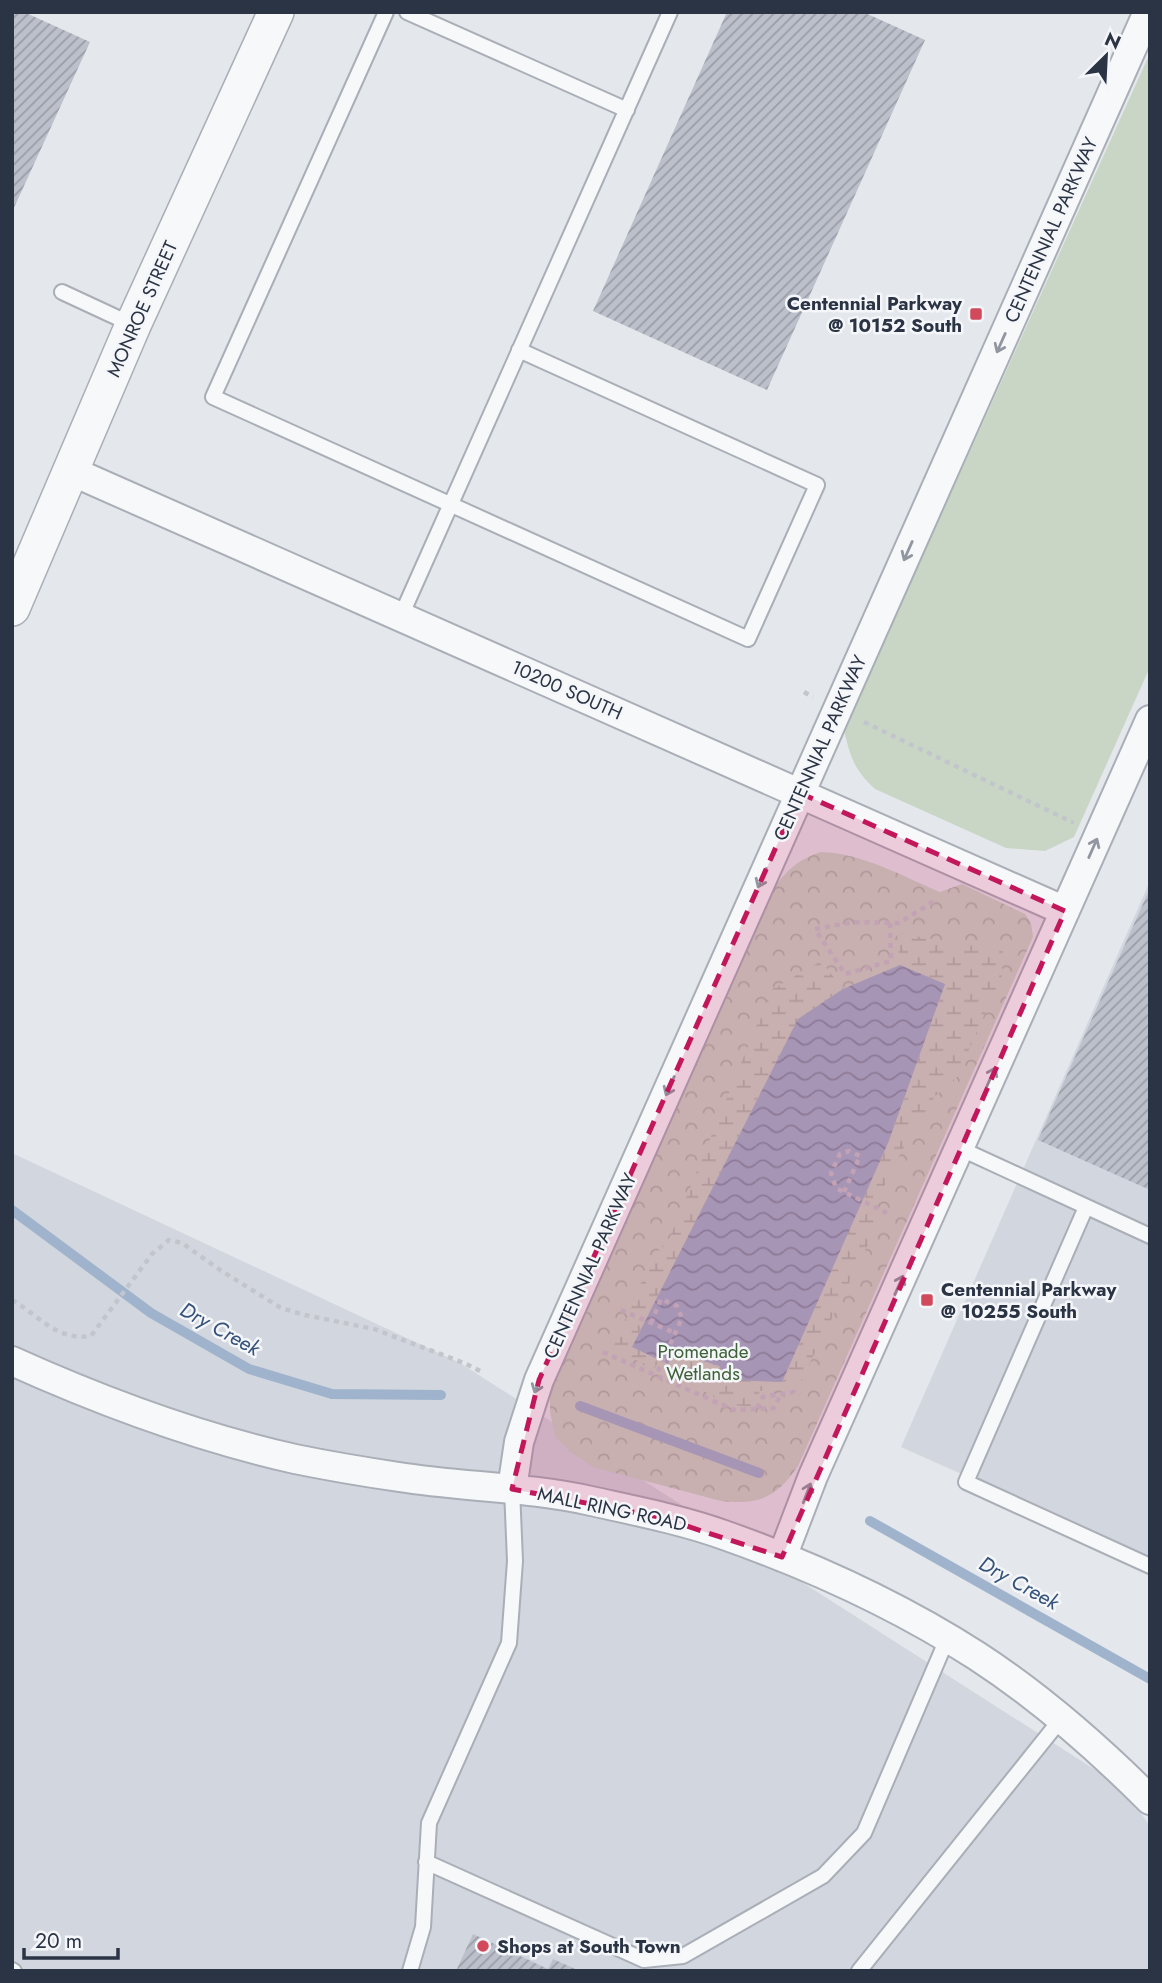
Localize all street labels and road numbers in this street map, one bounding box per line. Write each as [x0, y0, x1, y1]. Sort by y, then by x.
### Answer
street label: CENTENNIAL PARKWAY [998, 133, 1104, 327]
street label: MONROE STREET [100, 236, 184, 381]
street label: CENTENNIAL PARKWAY [767, 651, 873, 845]
street label: 10200 SOUTH [507, 653, 627, 727]
street label: CENTENNIAL PARKWAY [537, 1169, 643, 1363]
street label: MALL RING ROAD [535, 1480, 689, 1538]

